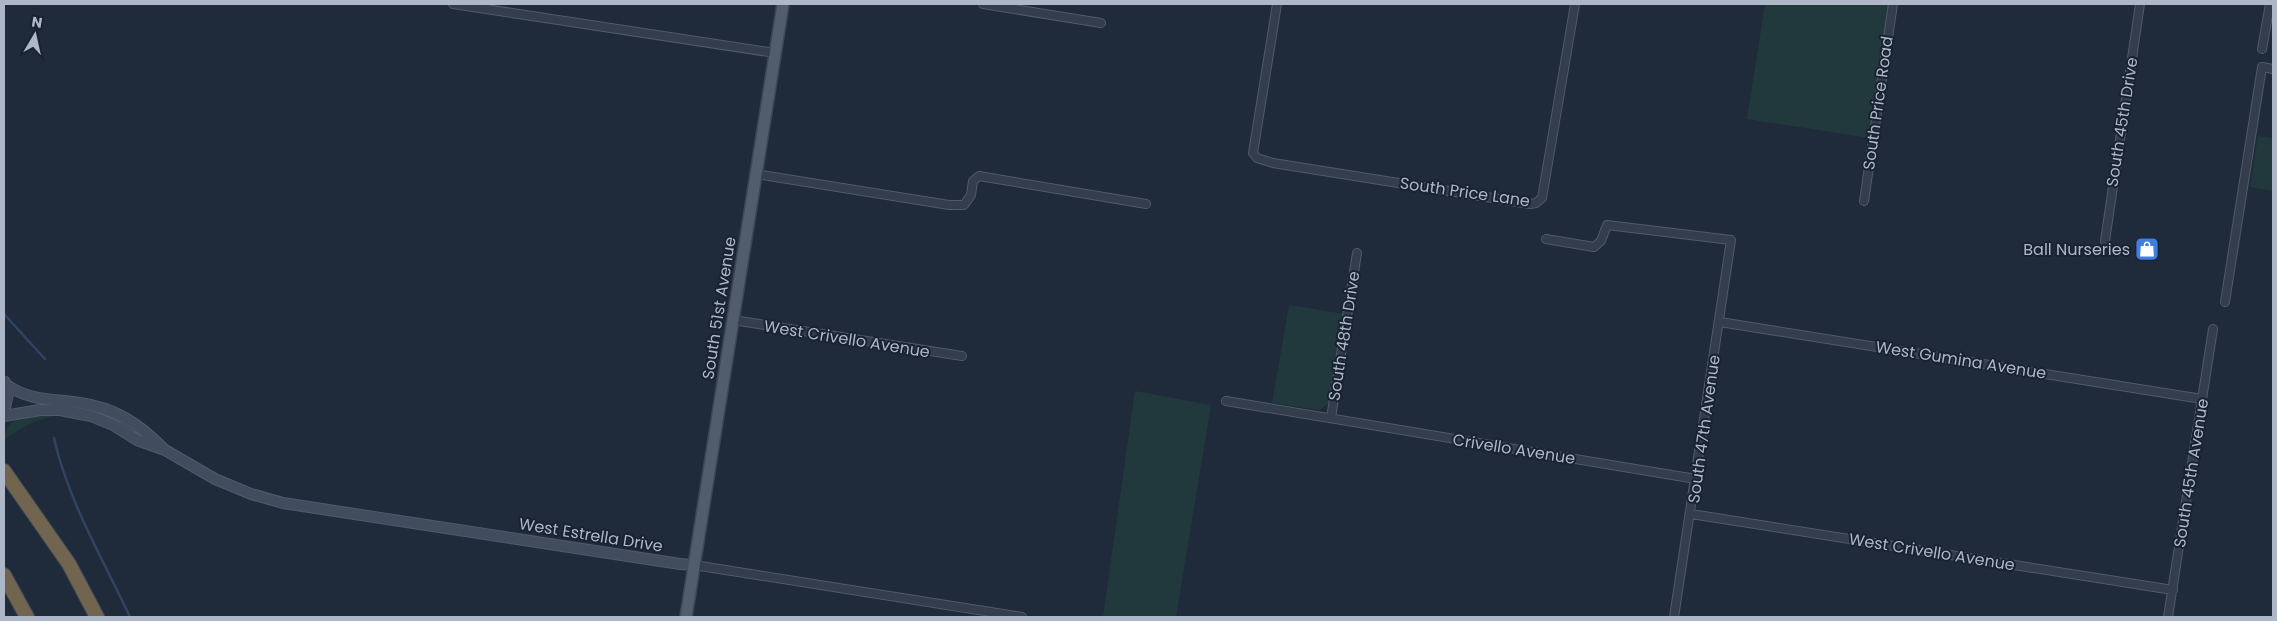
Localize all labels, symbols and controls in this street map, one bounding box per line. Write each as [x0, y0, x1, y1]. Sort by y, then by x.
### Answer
north arrow [10, 10, 60, 60]
text: N [30, 11, 44, 33]
street label: South Price Road [1857, 35, 1899, 171]
street label: South 45th Drive [2100, 56, 2144, 188]
street label: South Price Lane [1398, 171, 1532, 213]
street label: South 51st Avenue [696, 235, 742, 381]
shop icon: Ball Nurseries [2134, 236, 2160, 262]
place label: Ball Nurseries [2023, 238, 2130, 261]
street label: South 48th Drive [1322, 270, 1366, 402]
street label: West Crivello Avenue [762, 315, 932, 363]
street label: West Gumina Avenue [1874, 335, 2048, 385]
street label: South 47th Avenue [1682, 353, 1726, 505]
street label: South 45th Avenue [2168, 397, 2214, 549]
street label: Crivello Avenue [1451, 428, 1577, 470]
street label: West Estrella Drive [517, 512, 665, 558]
street label: West Crivello Avenue [1847, 528, 2017, 576]

